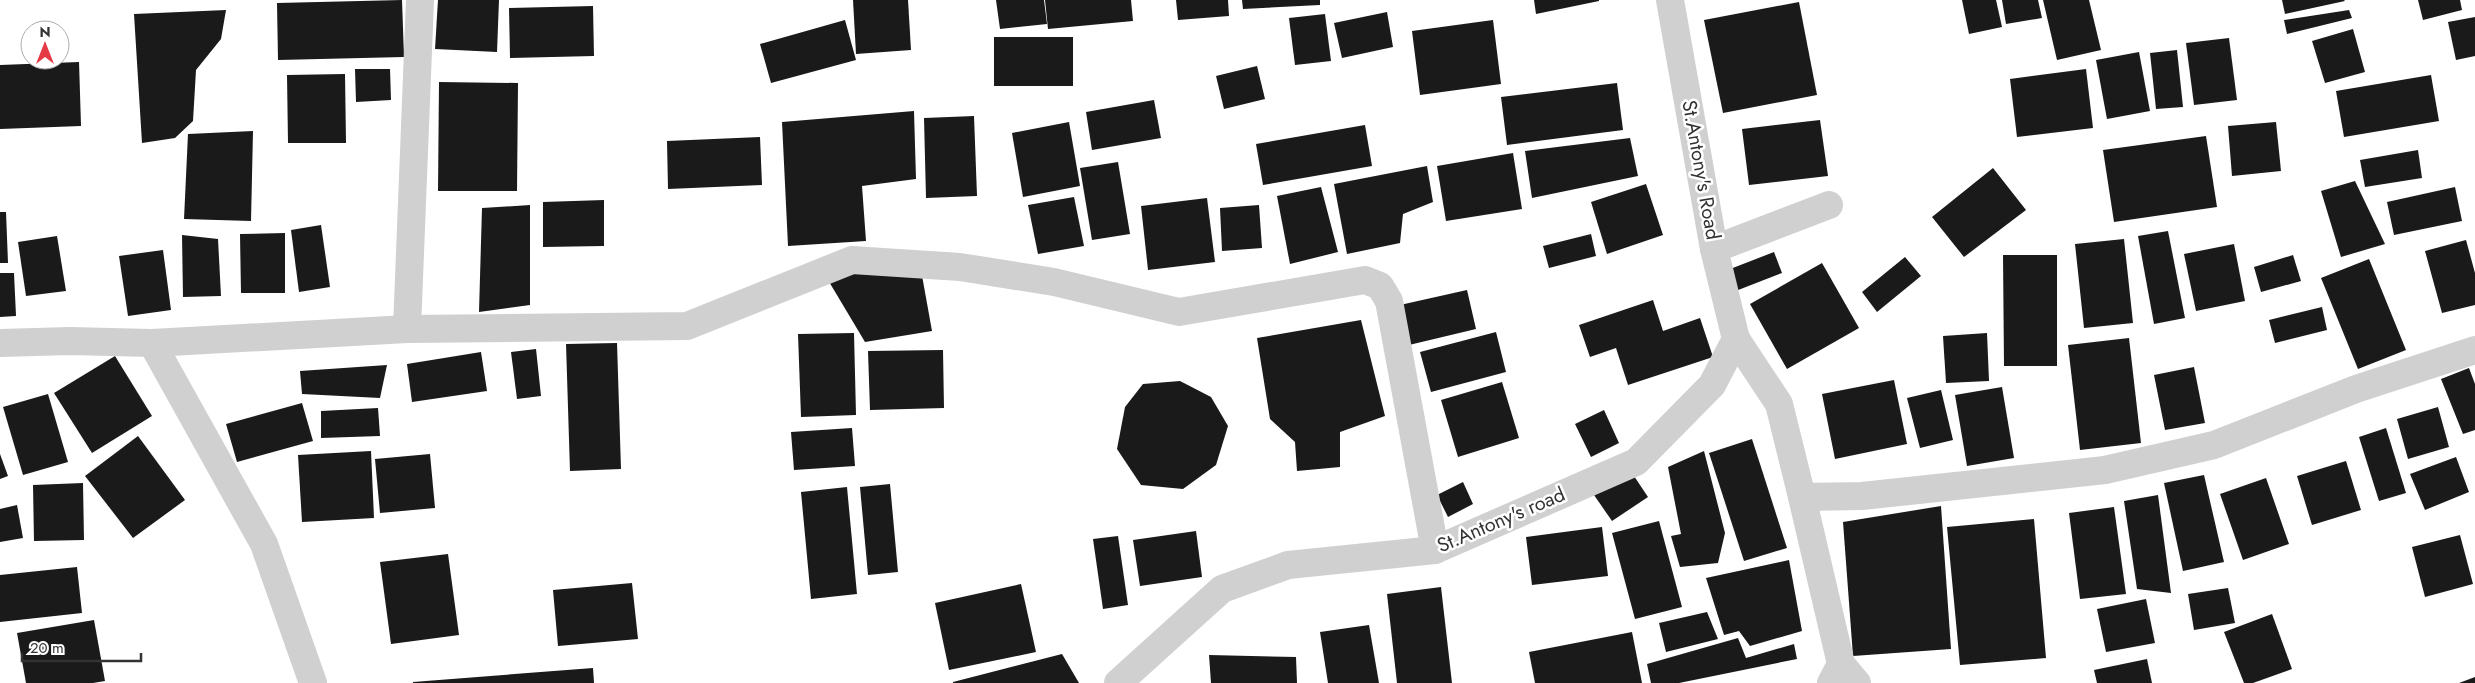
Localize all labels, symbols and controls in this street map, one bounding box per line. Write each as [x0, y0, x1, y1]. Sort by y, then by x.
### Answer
north arrow [20, 20, 70, 70]
text: N [39, 22, 51, 42]
street label: St.Antony's Road [1674, 98, 1728, 242]
street label: St.Antony's road [1432, 480, 1570, 560]
scale bar [22, 630, 141, 662]
text: 20 m [30, 637, 64, 659]

